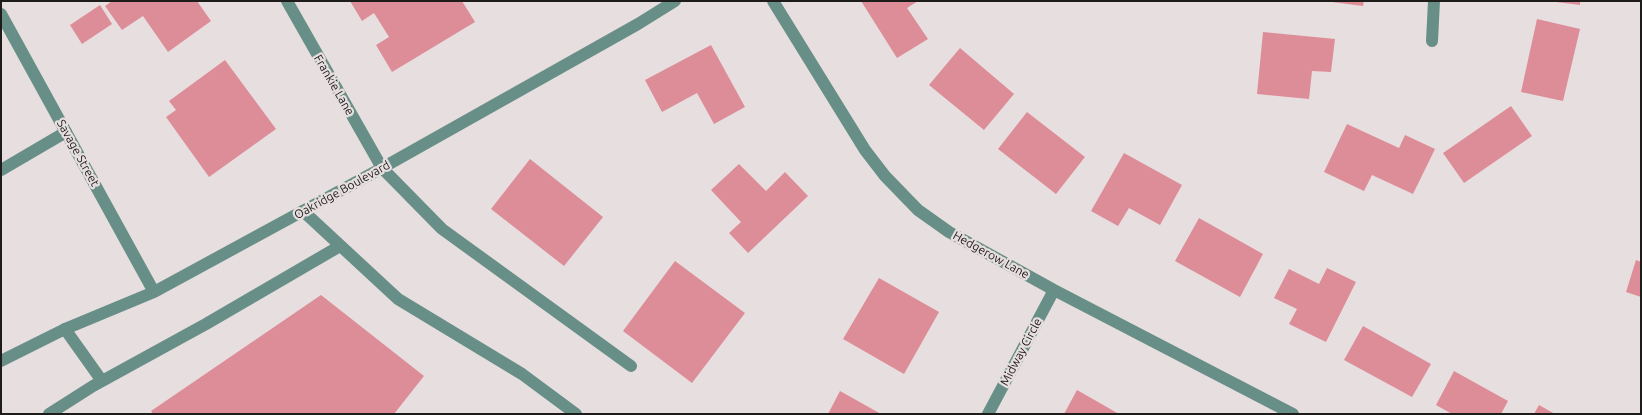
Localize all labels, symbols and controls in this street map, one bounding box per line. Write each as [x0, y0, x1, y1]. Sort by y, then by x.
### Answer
street label: Frankie Lane [311, 52, 357, 118]
street label: Savage Street [54, 117, 102, 189]
street label: Oakridge Boulevard [292, 158, 392, 222]
street label: Hedgerow Lane [950, 228, 1032, 282]
street label: Midway Circle [997, 316, 1045, 388]

